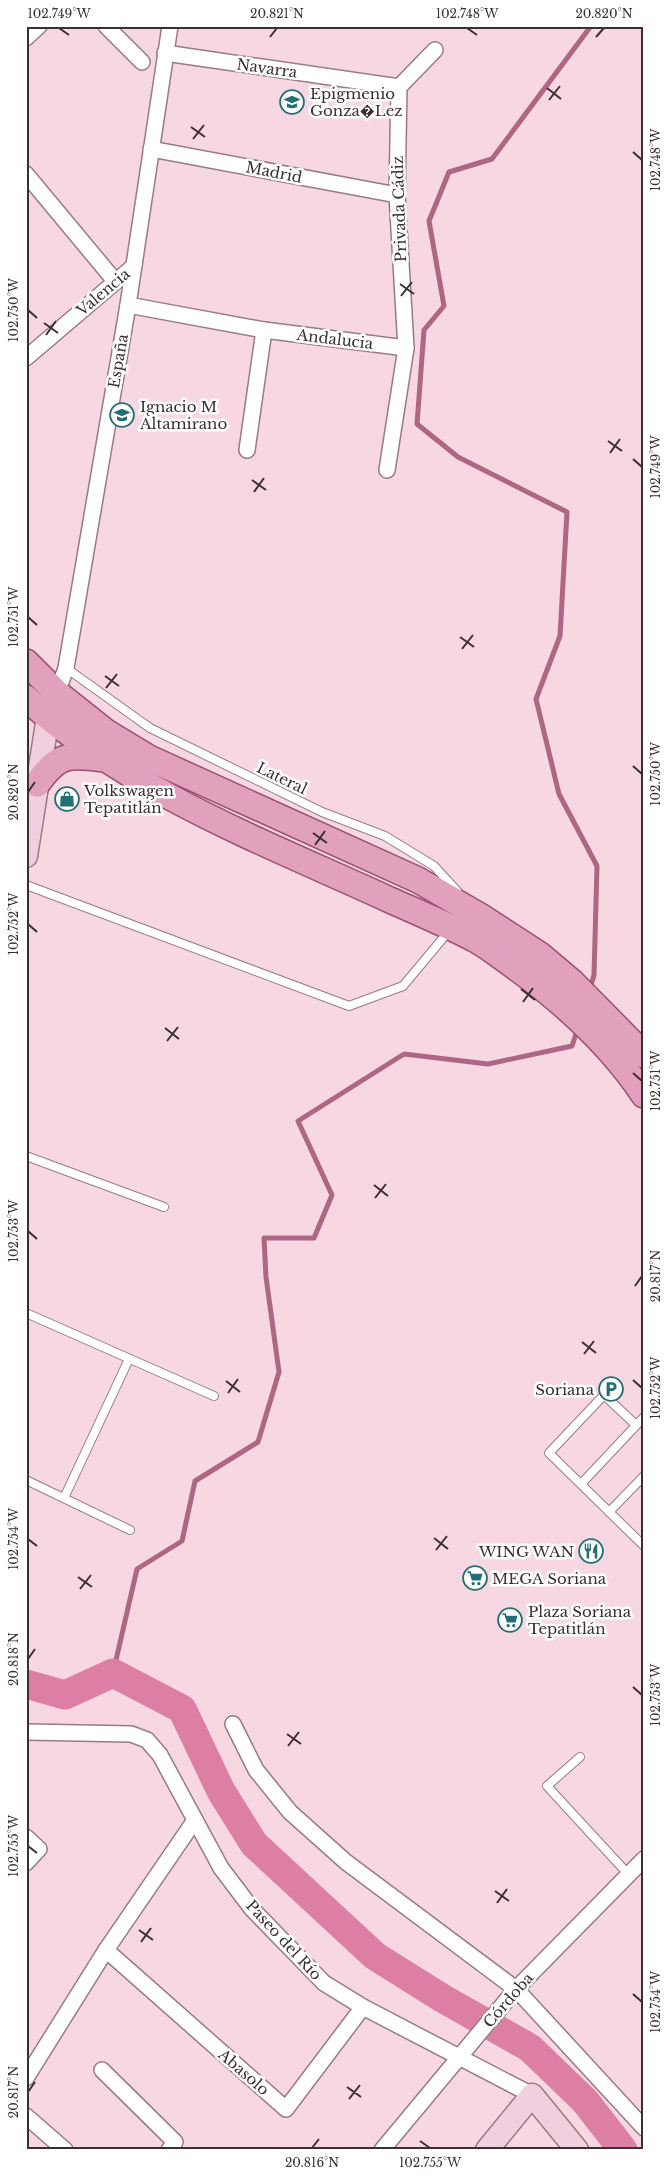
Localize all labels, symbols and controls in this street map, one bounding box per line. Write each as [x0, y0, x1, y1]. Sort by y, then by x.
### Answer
text: 102.749°W [27, 6, 91, 21]
text: 20.821°N [250, 6, 304, 21]
text: 102.748°W [436, 6, 499, 21]
text: 20.820°N [575, 6, 633, 21]
street label: Navarra [236, 54, 299, 82]
place label: Epigmenio Gonza�Lez [310, 84, 403, 120]
school or university icon: Epigmenio Gonza�Lez [279, 89, 305, 115]
text: 102.748°W [648, 128, 663, 191]
street label: Privada Cádiz [388, 156, 410, 262]
street label: Madrid [244, 157, 304, 187]
street label: Valencia [72, 264, 134, 320]
text: 102.750°W [6, 277, 21, 342]
street label: Andalucia [295, 325, 375, 353]
street label: España [104, 332, 132, 390]
place label: Ignacio M Altamirano [139, 397, 227, 433]
school or university icon: Ignacio M Altamirano [109, 402, 135, 428]
text: 102.749°W [648, 435, 663, 499]
text: 102.751°W [6, 586, 21, 647]
text: 102.750°W [648, 741, 663, 806]
street label: Lateral [254, 758, 310, 798]
text: 20.820°N [6, 763, 21, 821]
place label: Volkswagen Tepatitlán [83, 781, 174, 817]
shop icon: Volkswagen Tepatitlán [54, 786, 80, 812]
text: 102.752°W [6, 892, 21, 955]
text: 102.751°W [648, 1050, 663, 1111]
text: 102.753°W [6, 1199, 21, 1262]
text: 20.817°N [648, 1250, 663, 1302]
text: 102.752°W [648, 1356, 663, 1419]
parking icon: Soriana [598, 1376, 624, 1402]
place label: Soriana [535, 1380, 595, 1399]
text: 102.754°W [6, 1507, 21, 1570]
restaurant icon: WING WAN [578, 1538, 604, 1564]
place label: WING WAN [478, 1542, 574, 1561]
supermarket icon: MEGA Soriana [462, 1565, 488, 1591]
place label: MEGA Soriana [492, 1569, 607, 1588]
place label: Plaza Soriana Tepatitlán [528, 1602, 632, 1638]
supermarket icon: Plaza Soriana Tepatitlán [497, 1607, 523, 1633]
text: 20.818°N [6, 1632, 21, 1686]
text: 102.753°W [648, 1663, 663, 1726]
text: 102.755°W [6, 1814, 21, 1877]
street label: Paseo del Río [242, 1896, 326, 1984]
street label: Córdoba [479, 1968, 538, 2031]
text: 102.754°W [648, 1970, 663, 2033]
street label: Abasolo [214, 2044, 273, 2099]
text: 20.817°N [6, 2066, 21, 2118]
text: 20.816°N [285, 2155, 339, 2170]
text: 102.755°W [399, 2155, 462, 2170]

